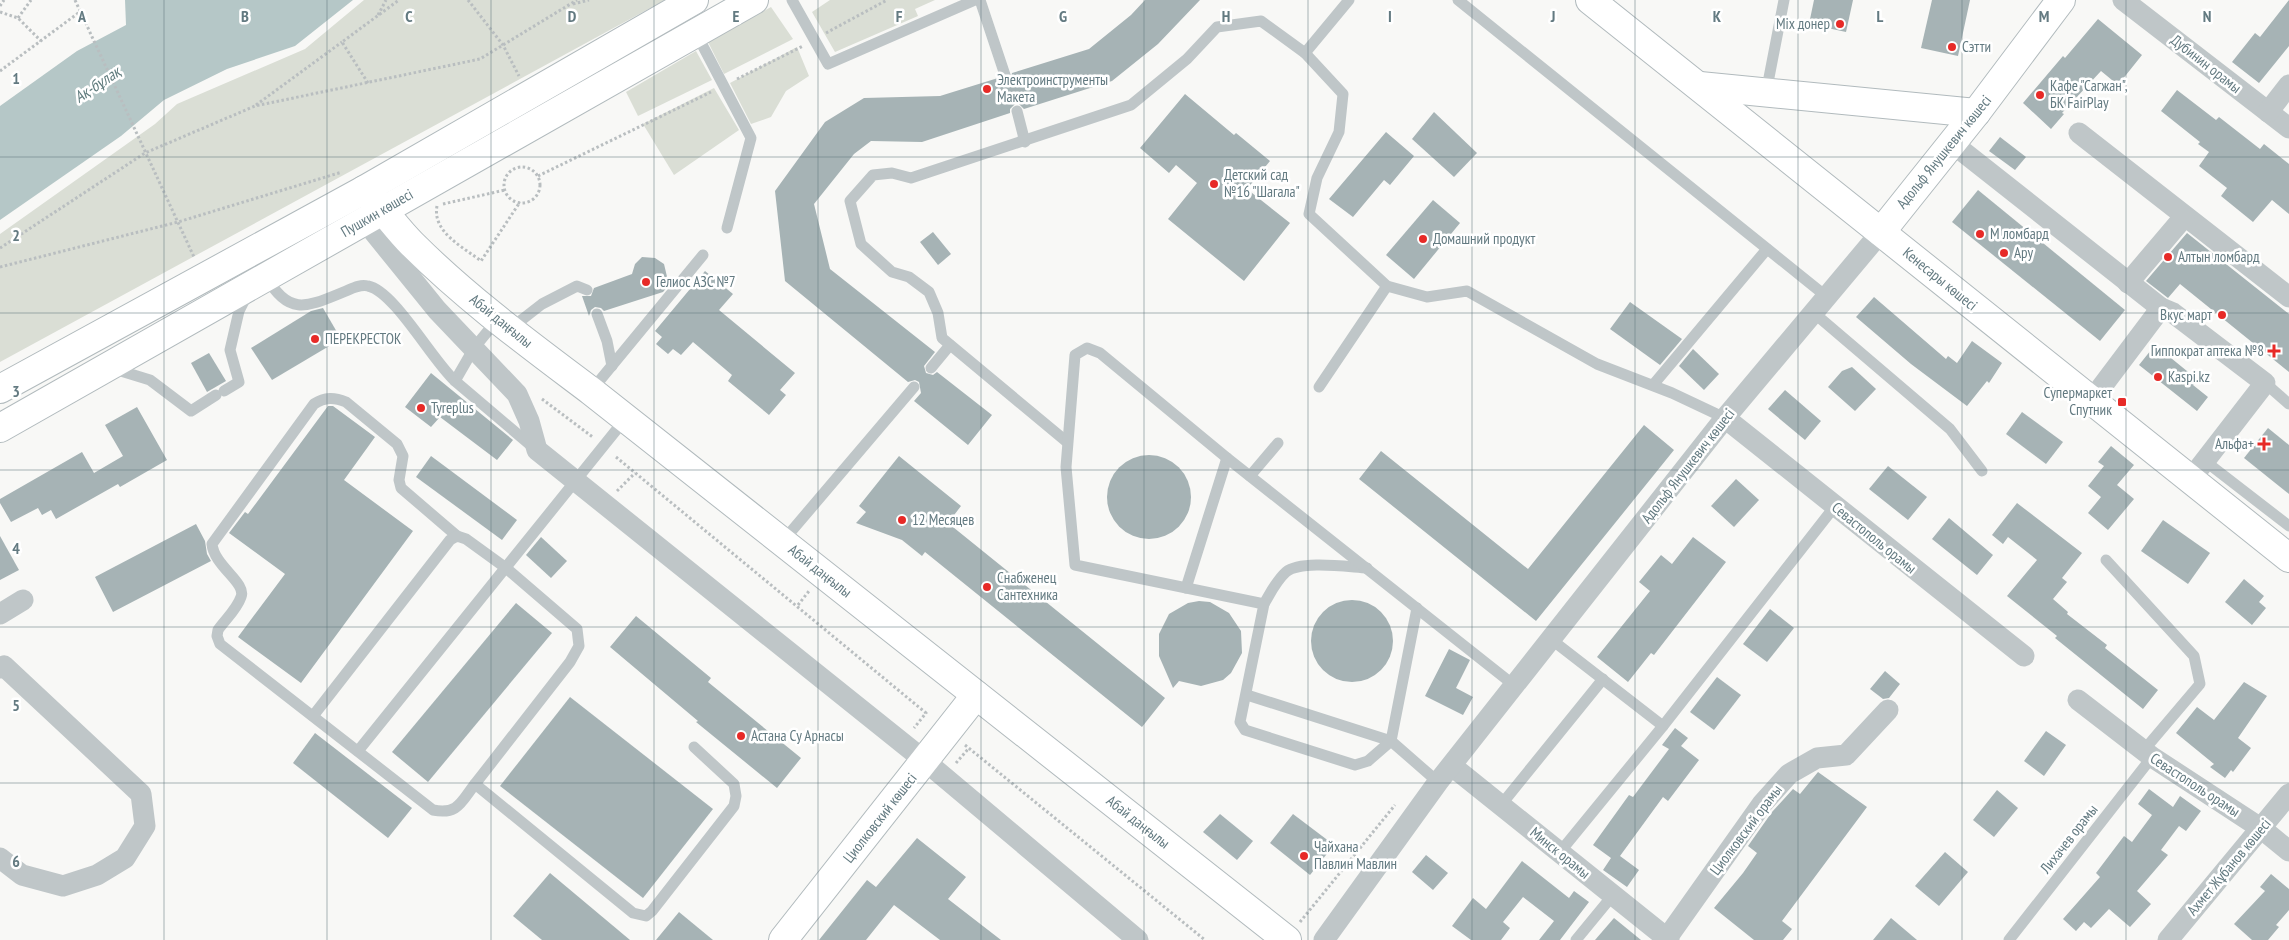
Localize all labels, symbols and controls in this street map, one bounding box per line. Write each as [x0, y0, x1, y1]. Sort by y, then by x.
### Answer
text: A [77, 6, 87, 26]
text: B [241, 6, 249, 26]
text: C [405, 6, 413, 26]
text: D [568, 6, 577, 26]
text: E [733, 6, 740, 26]
text: F [896, 6, 903, 26]
text: G [1059, 6, 1067, 26]
text: H [1222, 6, 1230, 26]
text: I [1388, 6, 1392, 26]
text: J [1550, 6, 1555, 26]
text: K [1713, 6, 1722, 26]
text: L [1877, 6, 1884, 26]
text: M [2039, 6, 2049, 26]
text: N [2203, 6, 2211, 26]
place label: Mix донер [1776, 14, 1830, 33]
marker: Mix донер [1834, 18, 1846, 30]
street label: Дубинин орамы [2167, 30, 2245, 97]
place label: Сэтти [1962, 37, 1991, 56]
marker: Сэтти [1946, 41, 1958, 53]
water label: Ақ-бұлақ [70, 61, 125, 107]
text: 1 [12, 68, 20, 88]
place label: Электроинструменты Макета [997, 70, 1108, 106]
place label: Кафе "Сагжан", БК FairPlay [2050, 76, 2128, 112]
marker: Электроинструменты Макета [981, 83, 993, 95]
marker: Кафе "Сагжан", БК FairPlay [2034, 89, 2046, 101]
street label: Адольф Янушкевич көшесі [1892, 91, 1995, 212]
place label: Детский сад №16 "Шагала" [1224, 165, 1300, 201]
marker: Детский сад №16 "Шагала" [1208, 178, 1220, 190]
street label: Пушкин көшесі [337, 184, 416, 241]
place label: М ломбард [1990, 224, 2049, 243]
text: 2 [12, 225, 20, 245]
marker: М ломбард [1974, 228, 1986, 240]
place label: Домашний продукт [1433, 229, 1535, 248]
marker: Домашний продукт [1417, 233, 1429, 245]
street label: Кенесары көшесі [1899, 243, 1981, 314]
place label: Ару [2014, 243, 2033, 262]
marker: Ару [1998, 247, 2010, 259]
place label: Алтын ломбард [2178, 247, 2260, 266]
marker: Алтын ломбард [2162, 251, 2174, 263]
place label: Гелиос АЗС №7 [656, 272, 736, 291]
marker: Гелиос АЗС №7 [640, 276, 652, 288]
street label: Абай даңғылы [466, 289, 537, 352]
place label: Вкус март [2160, 305, 2212, 324]
marker: Вкус март [2216, 309, 2228, 321]
place label: ПЕРЕКРЕСТОК [325, 329, 402, 348]
marker: ПЕРЕКРЕСТОК [309, 333, 321, 345]
place label: Гиппократ аптека №8 [2151, 341, 2264, 360]
marker: Гиппократ аптека №8 [2268, 345, 2280, 357]
place label: Kaspi.kz [2168, 367, 2210, 386]
marker: Kaspi.kz [2152, 371, 2164, 383]
text: 3 [12, 381, 20, 401]
place label: Супермаркет Спутник [2043, 383, 2112, 419]
marker: Супермаркет Спутник [2116, 396, 2128, 408]
place label: Tyreplus [431, 398, 474, 417]
marker: Tyreplus [415, 402, 427, 414]
street label: Адольф Янушкевич көшесі [1637, 404, 1738, 527]
place label: Альфа+ [2215, 434, 2254, 453]
marker: Альфа+ [2258, 438, 2270, 450]
street label: Севастополь орамы [1828, 498, 1920, 578]
place label: 12 Месяцев [912, 510, 974, 529]
marker: 12 Месяцев [896, 514, 908, 526]
text: 4 [12, 538, 20, 558]
street label: Абай даңғылы [785, 540, 856, 601]
place label: Снабженец Сантехника [997, 568, 1058, 604]
marker: Снабженец Сантехника [981, 581, 993, 593]
text: 5 [12, 695, 20, 715]
place label: Астана Су Арнасы [751, 726, 844, 745]
marker: Астана Су Арнасы [735, 730, 747, 742]
street label: Севастополь орамы [2147, 748, 2244, 821]
street label: Циолковский көшесі [839, 769, 921, 866]
street label: Циолковский орамы [1706, 781, 1786, 879]
street label: Абай даңғылы [1103, 791, 1174, 852]
street label: Лихачев орамы [2035, 800, 2102, 878]
street label: Ахмет Жұбанов көшесі [2183, 814, 2275, 919]
street label: Минск орамы [1526, 823, 1594, 883]
place label: Чайхана Павлин Мавлин [1314, 837, 1397, 873]
marker: Чайхана Павлин Мавлин [1298, 850, 1310, 862]
text: 6 [12, 851, 20, 871]

